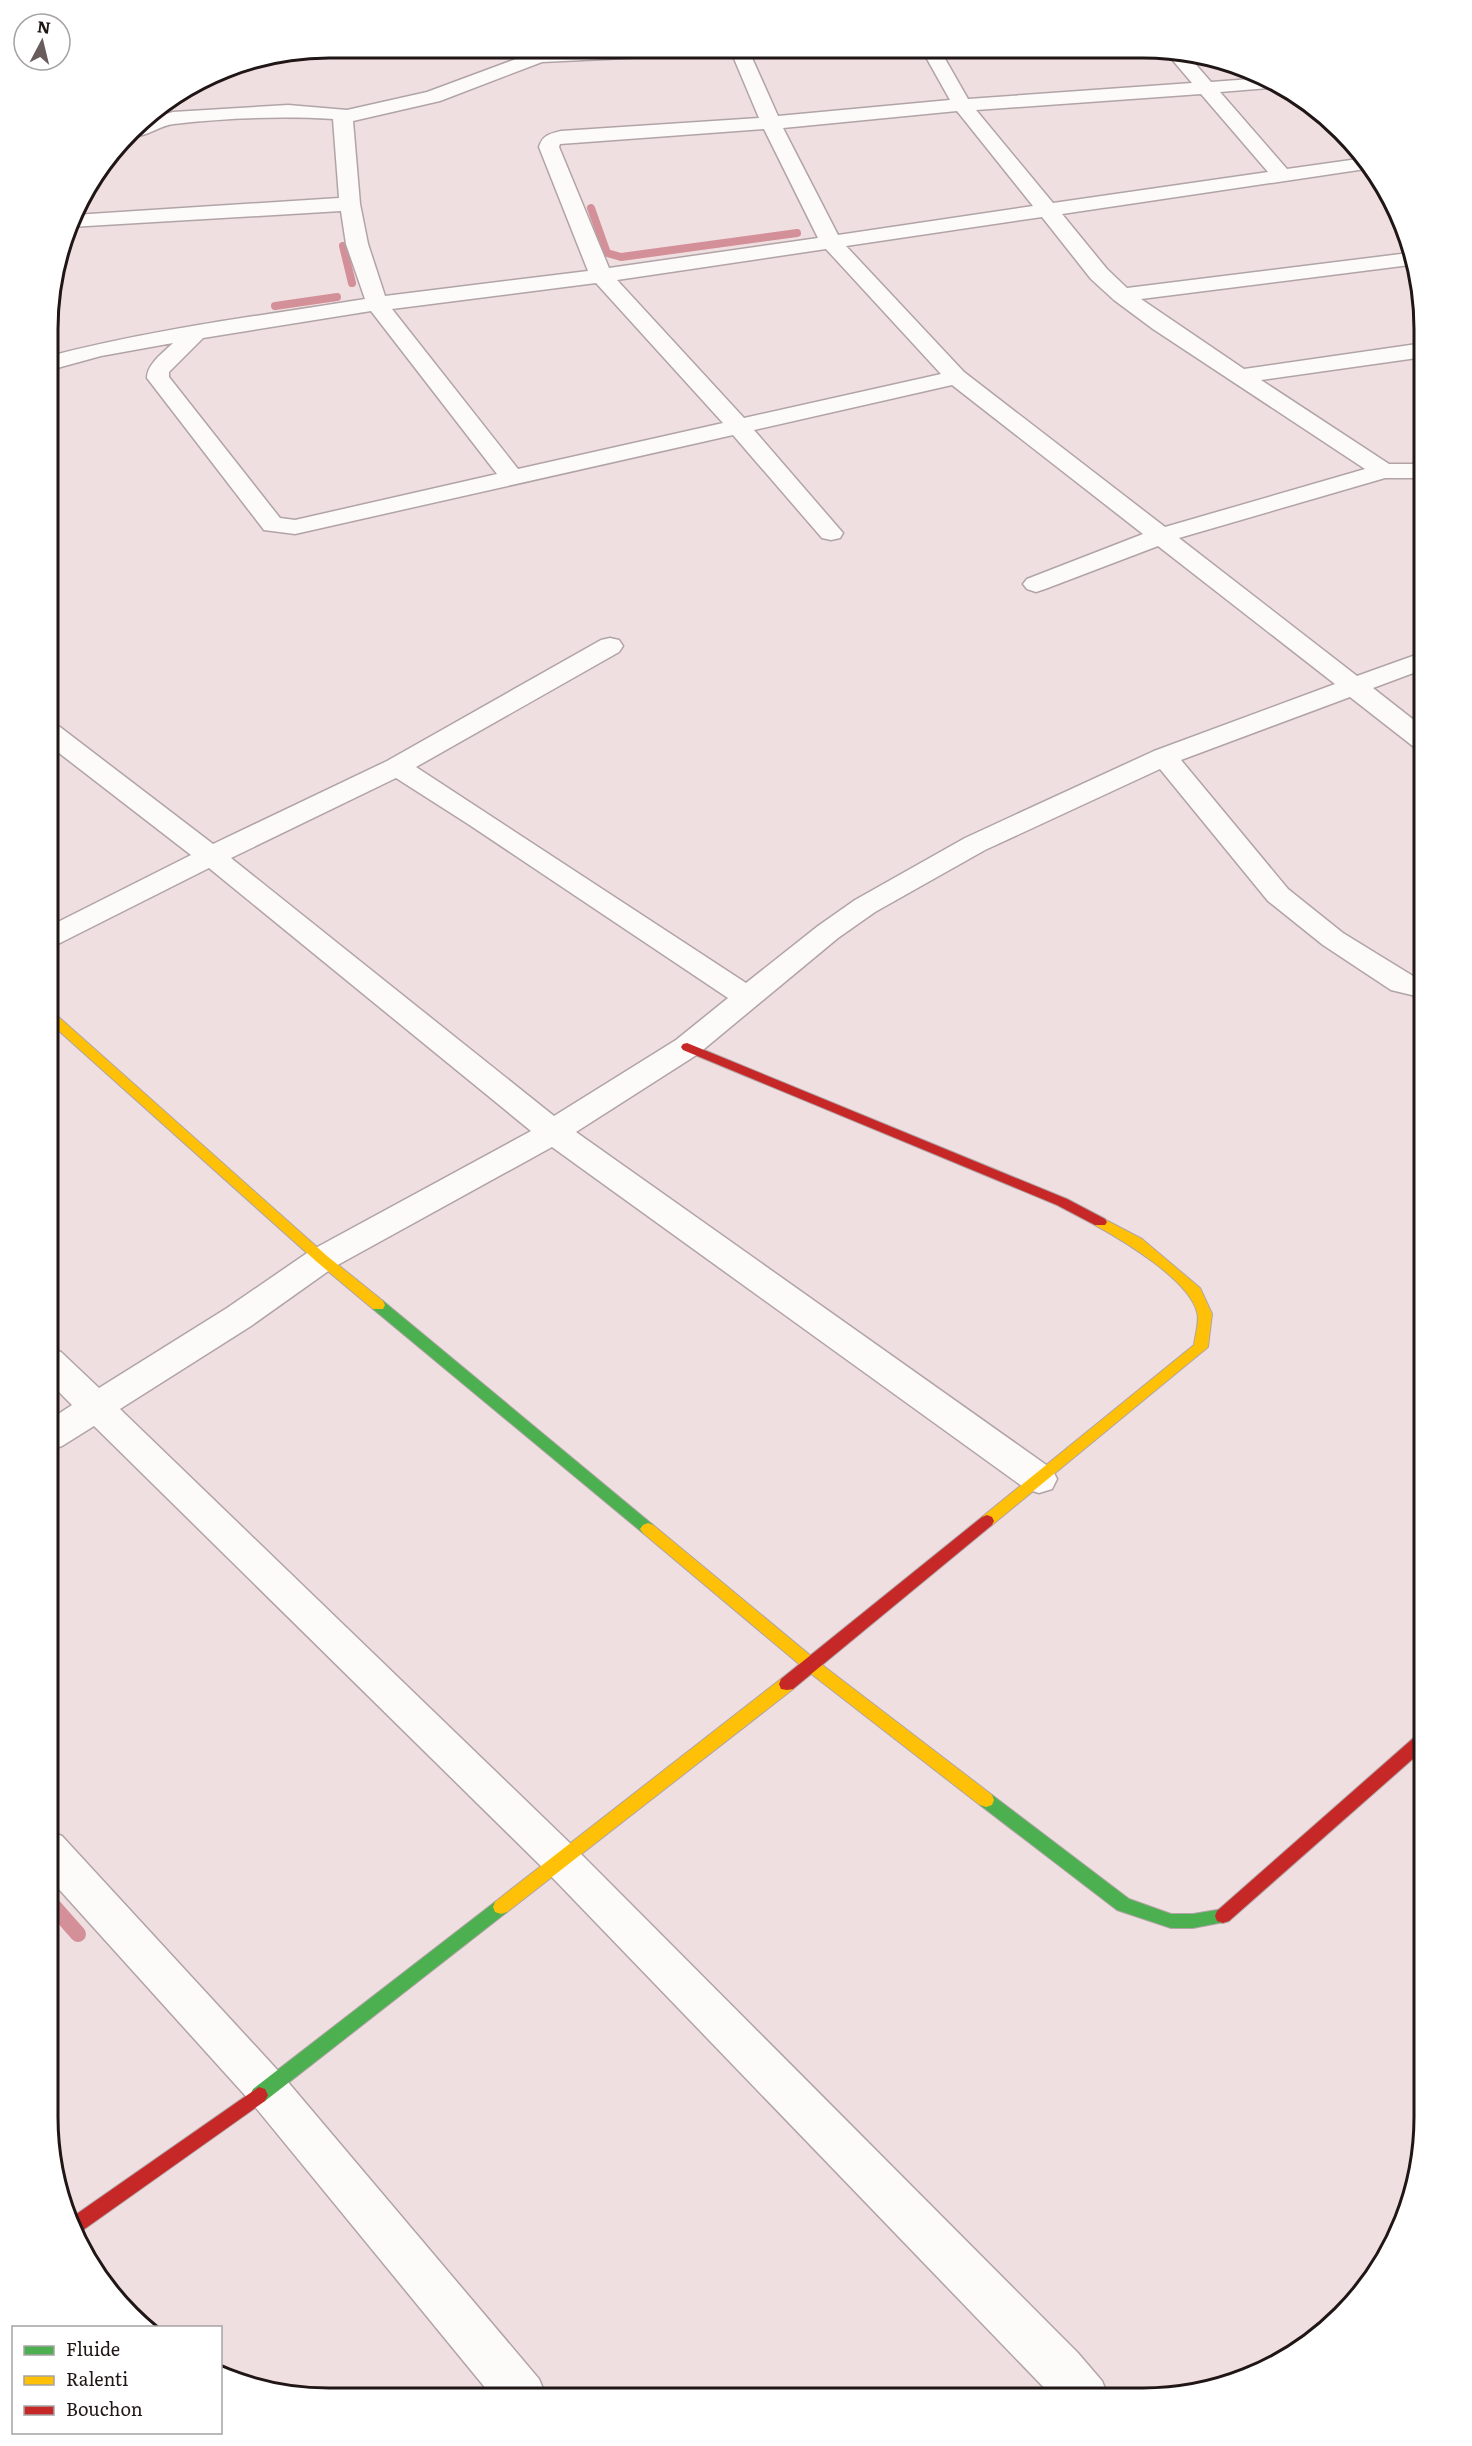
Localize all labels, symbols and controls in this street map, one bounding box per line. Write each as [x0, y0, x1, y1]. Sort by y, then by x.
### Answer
north arrow [12, 12, 72, 72]
text: N [36, 13, 52, 39]
legend [12, 2326, 222, 2434]
text: Fluide [66, 2335, 120, 2362]
text: Ralenti [66, 2365, 128, 2392]
text: Bouchon [66, 2395, 143, 2422]

